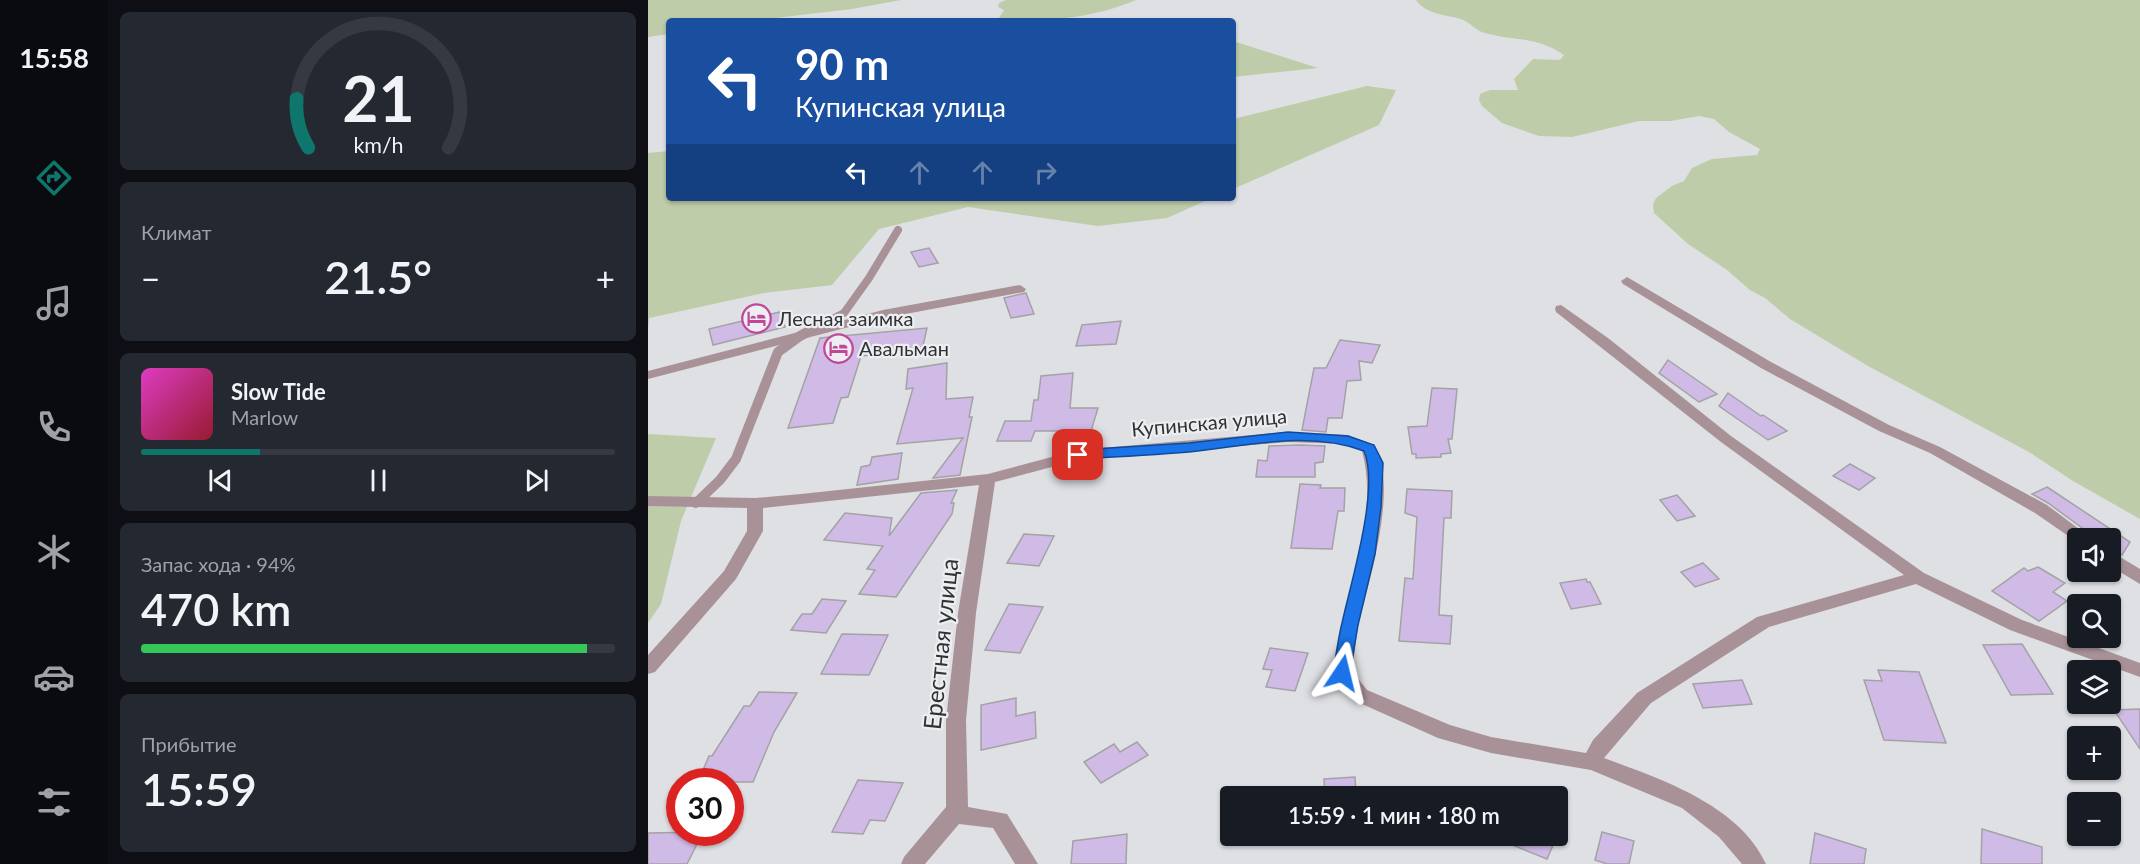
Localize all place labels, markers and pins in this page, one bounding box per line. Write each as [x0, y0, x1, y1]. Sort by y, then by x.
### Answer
hotel icon: Лесная заимка [741, 302, 773, 334]
place label: Лесная заимка [777, 306, 913, 330]
hotel icon: Авальман [822, 332, 854, 364]
place label: Авальман [859, 336, 949, 360]
pin [1052, 429, 1103, 480]

